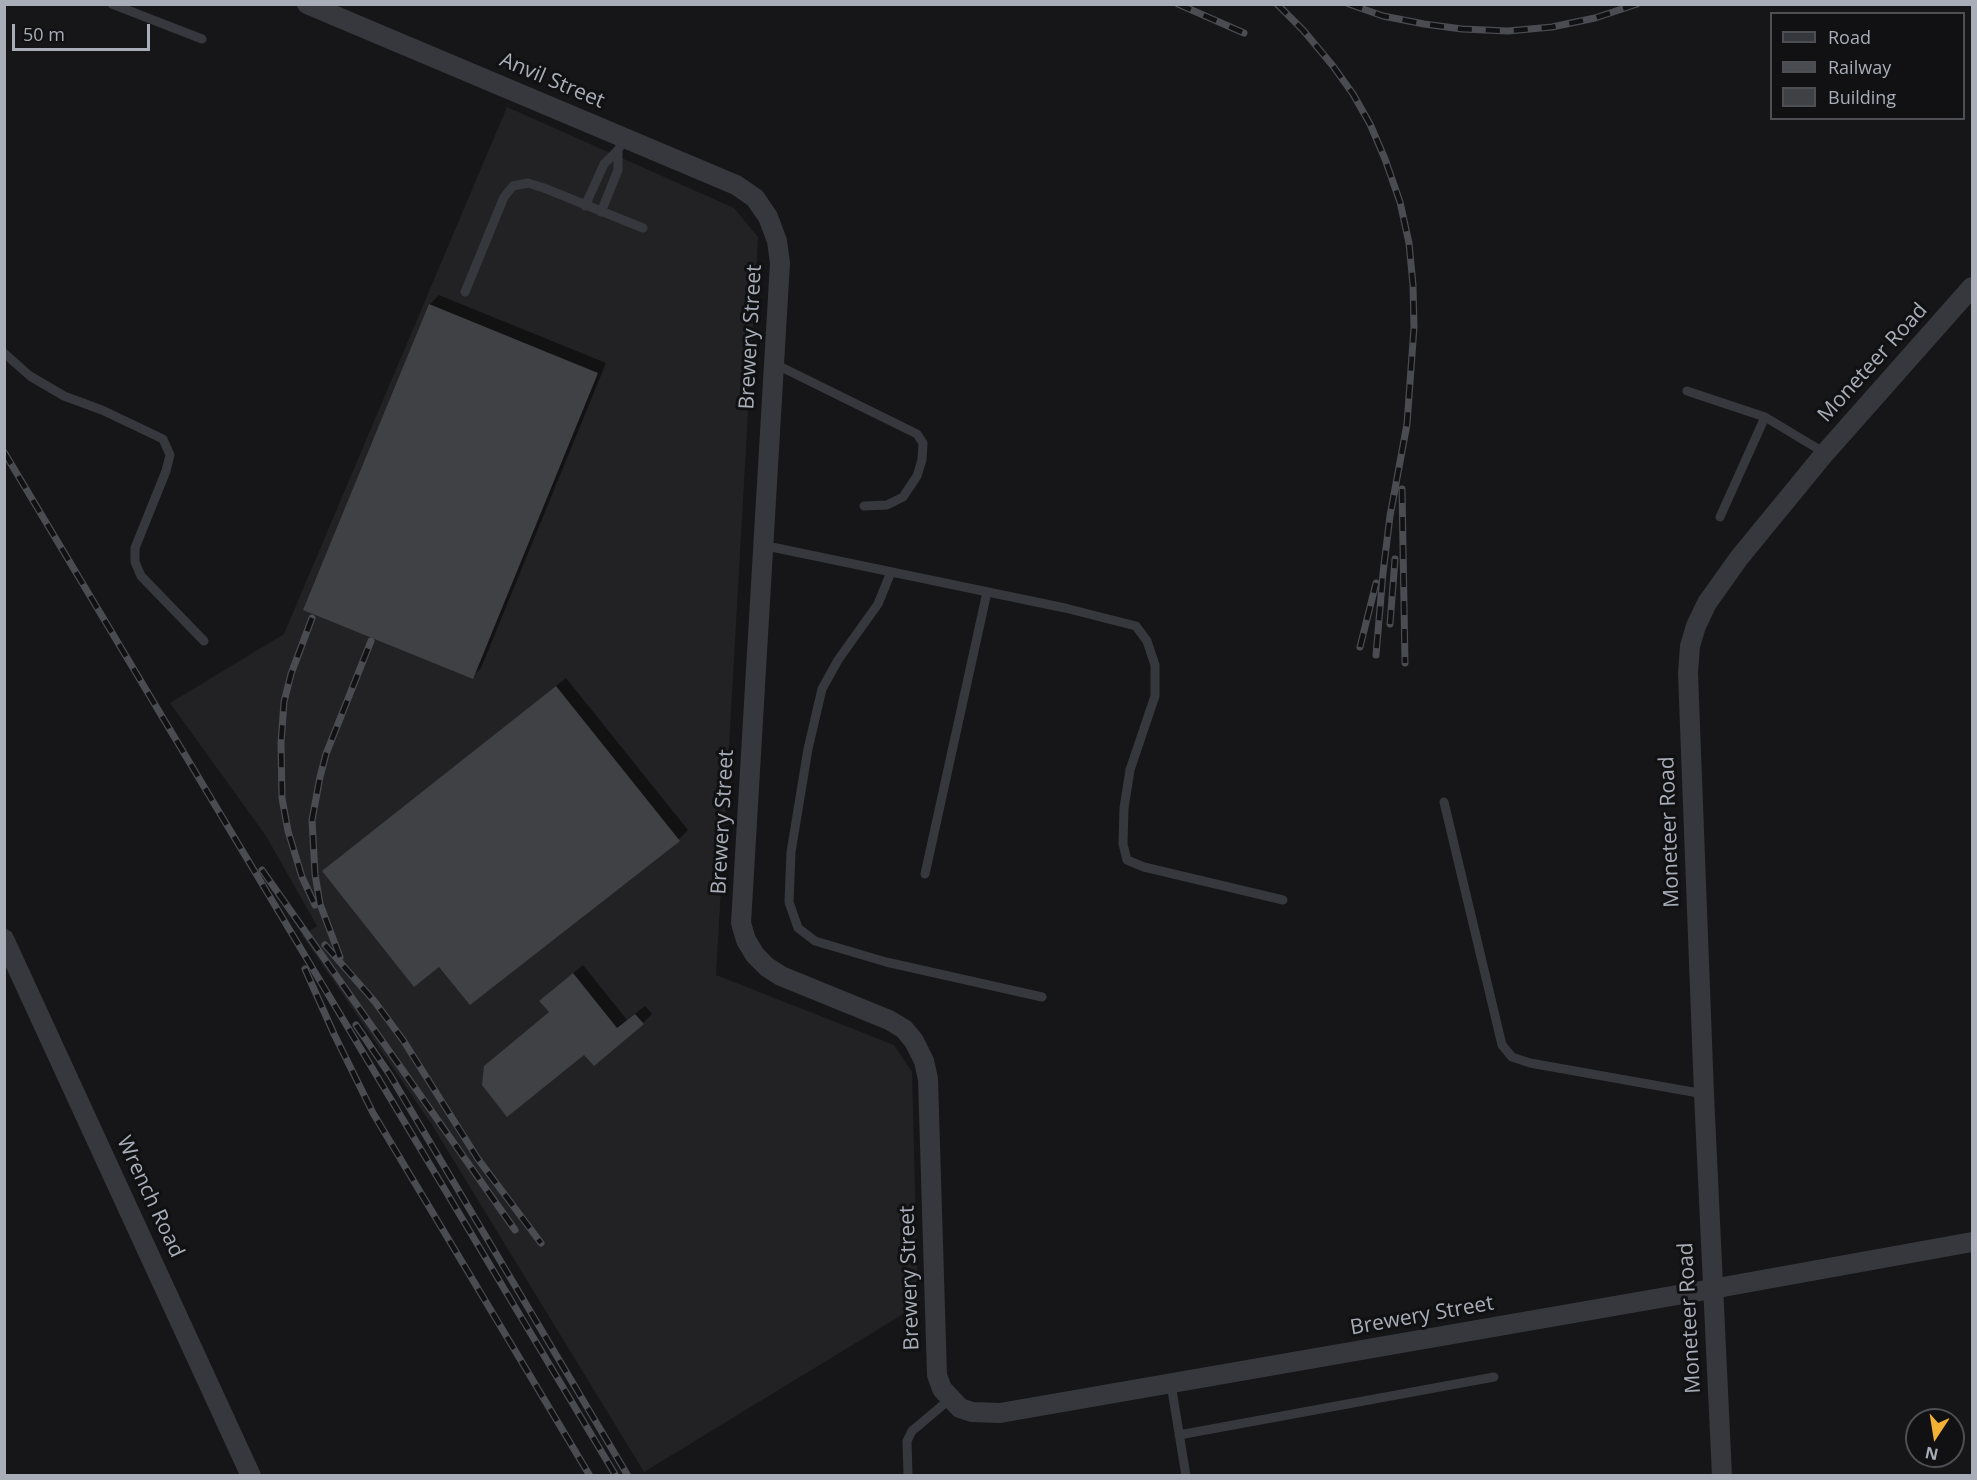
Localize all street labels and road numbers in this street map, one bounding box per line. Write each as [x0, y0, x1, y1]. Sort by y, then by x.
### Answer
street label: Anvil Street [496, 48, 608, 114]
street label: Brewery Street [735, 264, 767, 410]
street label: Moneteer Road [1813, 298, 1933, 428]
street label: Brewery Street [707, 749, 739, 895]
street label: Moneteer Road [1655, 756, 1685, 908]
street label: Wrench Road [111, 1132, 189, 1262]
street label: Brewery Street [895, 1205, 925, 1351]
street label: Moneteer Road [1673, 1242, 1707, 1394]
street label: Brewery Street [1348, 1291, 1496, 1341]

